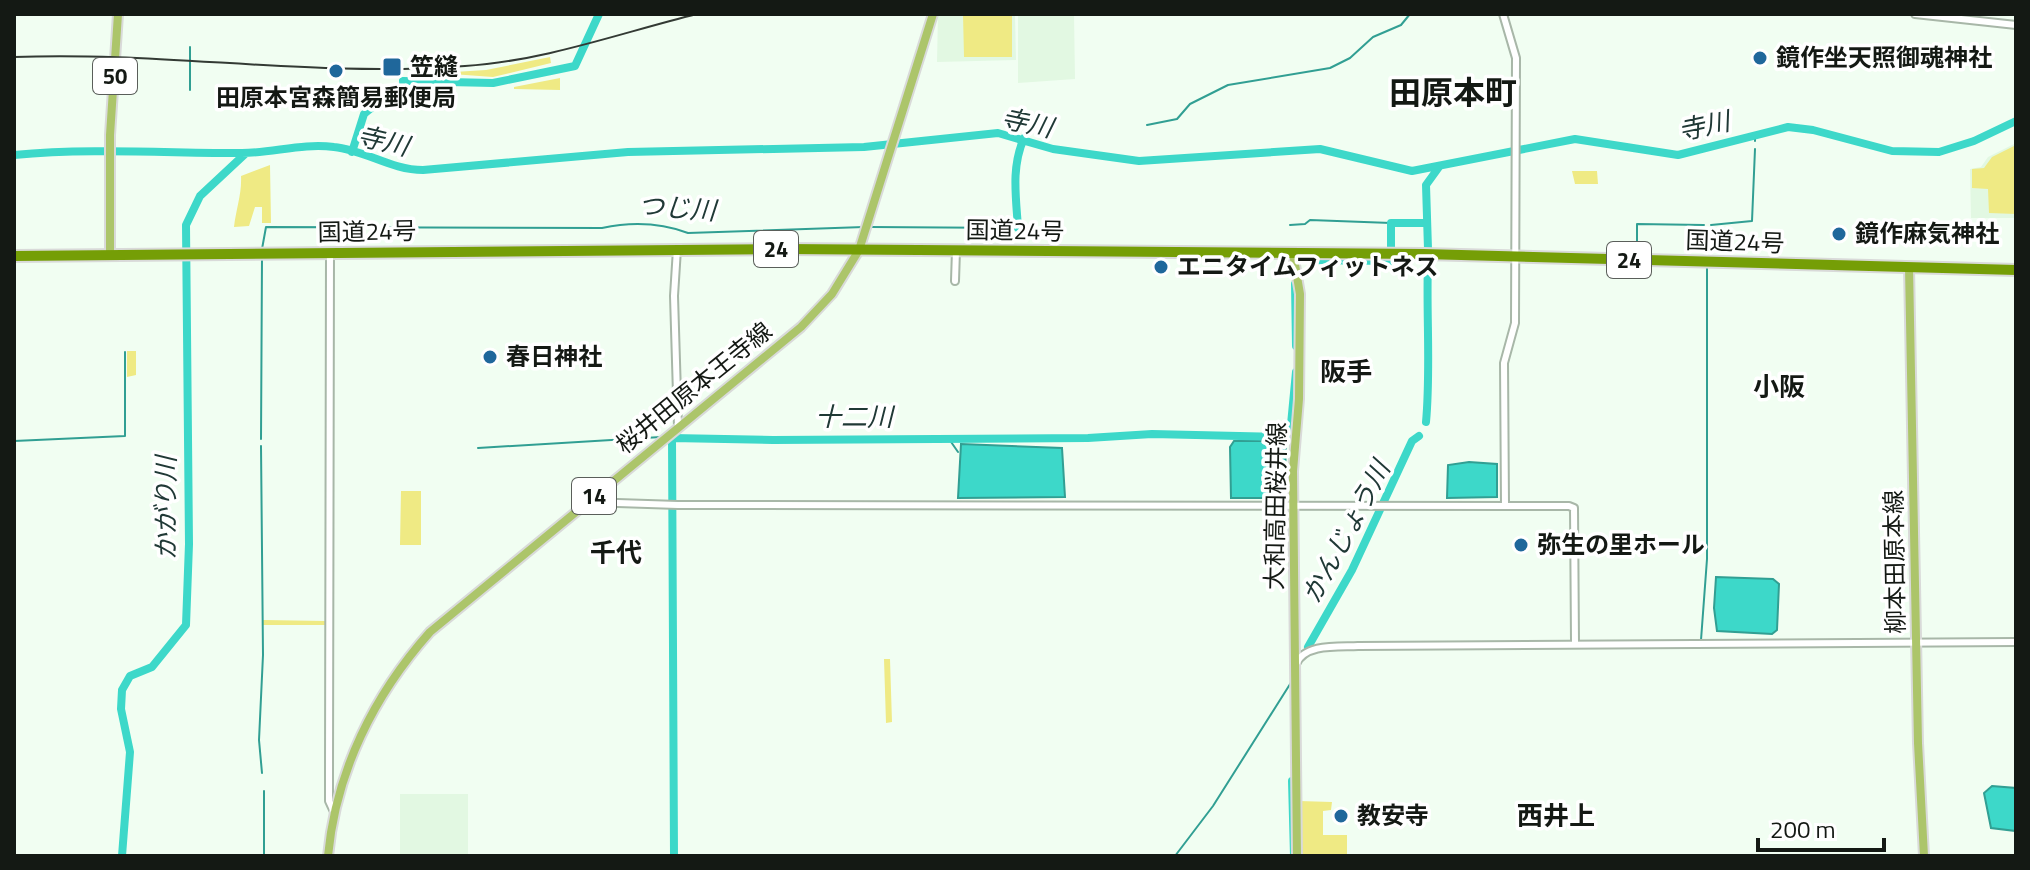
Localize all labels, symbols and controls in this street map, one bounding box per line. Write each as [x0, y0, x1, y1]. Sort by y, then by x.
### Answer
place label: 鏡作坐天照御魂神社 [1776, 39, 1992, 75]
place label: 笠縫 [410, 48, 458, 84]
marker: 鏡作坐天照御魂神社 [1751, 49, 1769, 67]
marker: 笠縫 [381, 56, 403, 78]
road number: 50 [93, 58, 137, 94]
marker: 田原本宮森簡易郵便局 [327, 62, 345, 80]
district label: 田原本町 [1389, 68, 1517, 116]
place label: 田原本宮森簡易郵便局 [216, 79, 456, 115]
water label: 寺川 [998, 98, 1060, 148]
water label: 寺川 [1674, 100, 1736, 150]
water label: 寺川 [353, 116, 416, 166]
water label: つじ川 [637, 185, 720, 230]
street label: 国道24号 [965, 211, 1065, 249]
street label: 国道24号 [317, 212, 417, 250]
place label: 鏡作麻気神社 [1855, 215, 1999, 251]
street label: 国道24号 [1685, 221, 1785, 261]
marker: 鏡作麻気神社 [1830, 225, 1848, 243]
road number: 24 [754, 231, 798, 267]
road number: 24 [1607, 242, 1651, 278]
place label: エニタイムフィットネス [1177, 248, 1439, 284]
marker: エニタイムフィットネス [1152, 258, 1170, 276]
street label: 桜井田原本王寺線 [607, 313, 779, 462]
place label: 春日神社 [506, 338, 602, 374]
marker: 春日神社 [481, 348, 499, 366]
district label: 阪手 [1320, 352, 1372, 391]
district label: 小阪 [1753, 367, 1805, 406]
water label: 十二川 [815, 397, 896, 436]
street label: 大和高田桜井線 [1256, 422, 1294, 590]
water label: かんじょう川 [1292, 451, 1401, 610]
water label: かがり川 [146, 453, 185, 560]
road number: 14 [572, 478, 616, 514]
street label: 柳本田原本線 [1875, 490, 1913, 634]
place label: 弥生の里ホール [1537, 526, 1705, 562]
district label: 千代 [590, 533, 642, 572]
marker: 弥生の里ホール [1512, 536, 1530, 554]
district label: 西井上 [1517, 796, 1595, 835]
place label: 教安寺 [1357, 797, 1429, 833]
scale bar [1758, 802, 1884, 852]
marker: 教安寺 [1332, 807, 1350, 825]
text: 200 m [1770, 811, 1836, 847]

